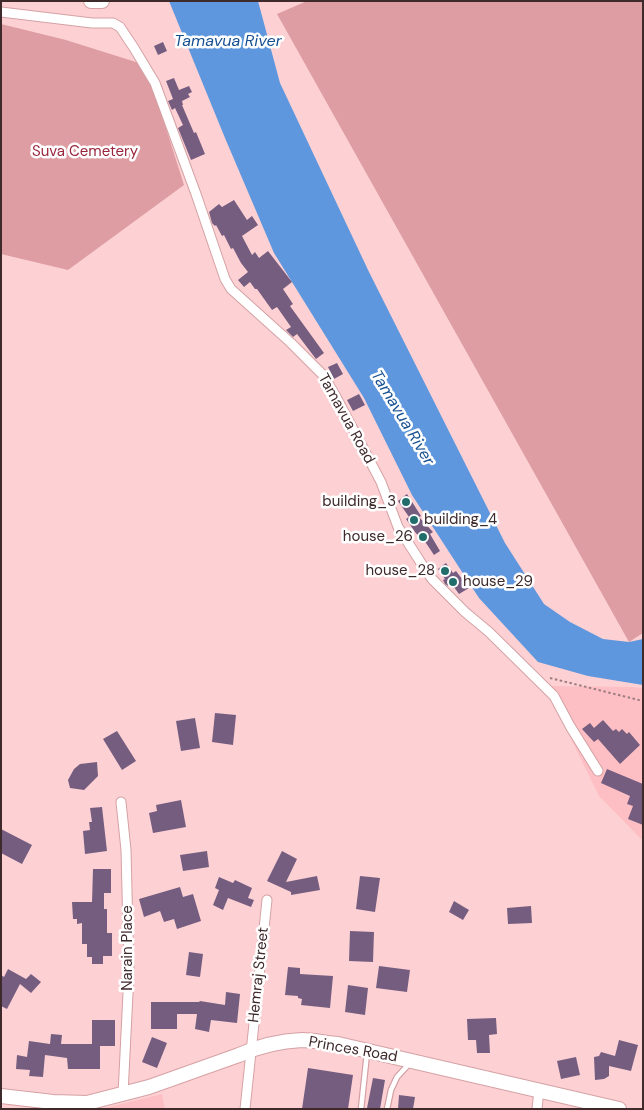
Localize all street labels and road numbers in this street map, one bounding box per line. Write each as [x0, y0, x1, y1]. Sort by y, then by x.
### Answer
street label: Tamavua Road [314, 371, 378, 467]
street label: Narain Place [119, 905, 137, 991]
street label: Hemraj Street [245, 926, 273, 1024]
street label: Princes Road [307, 1033, 399, 1067]

